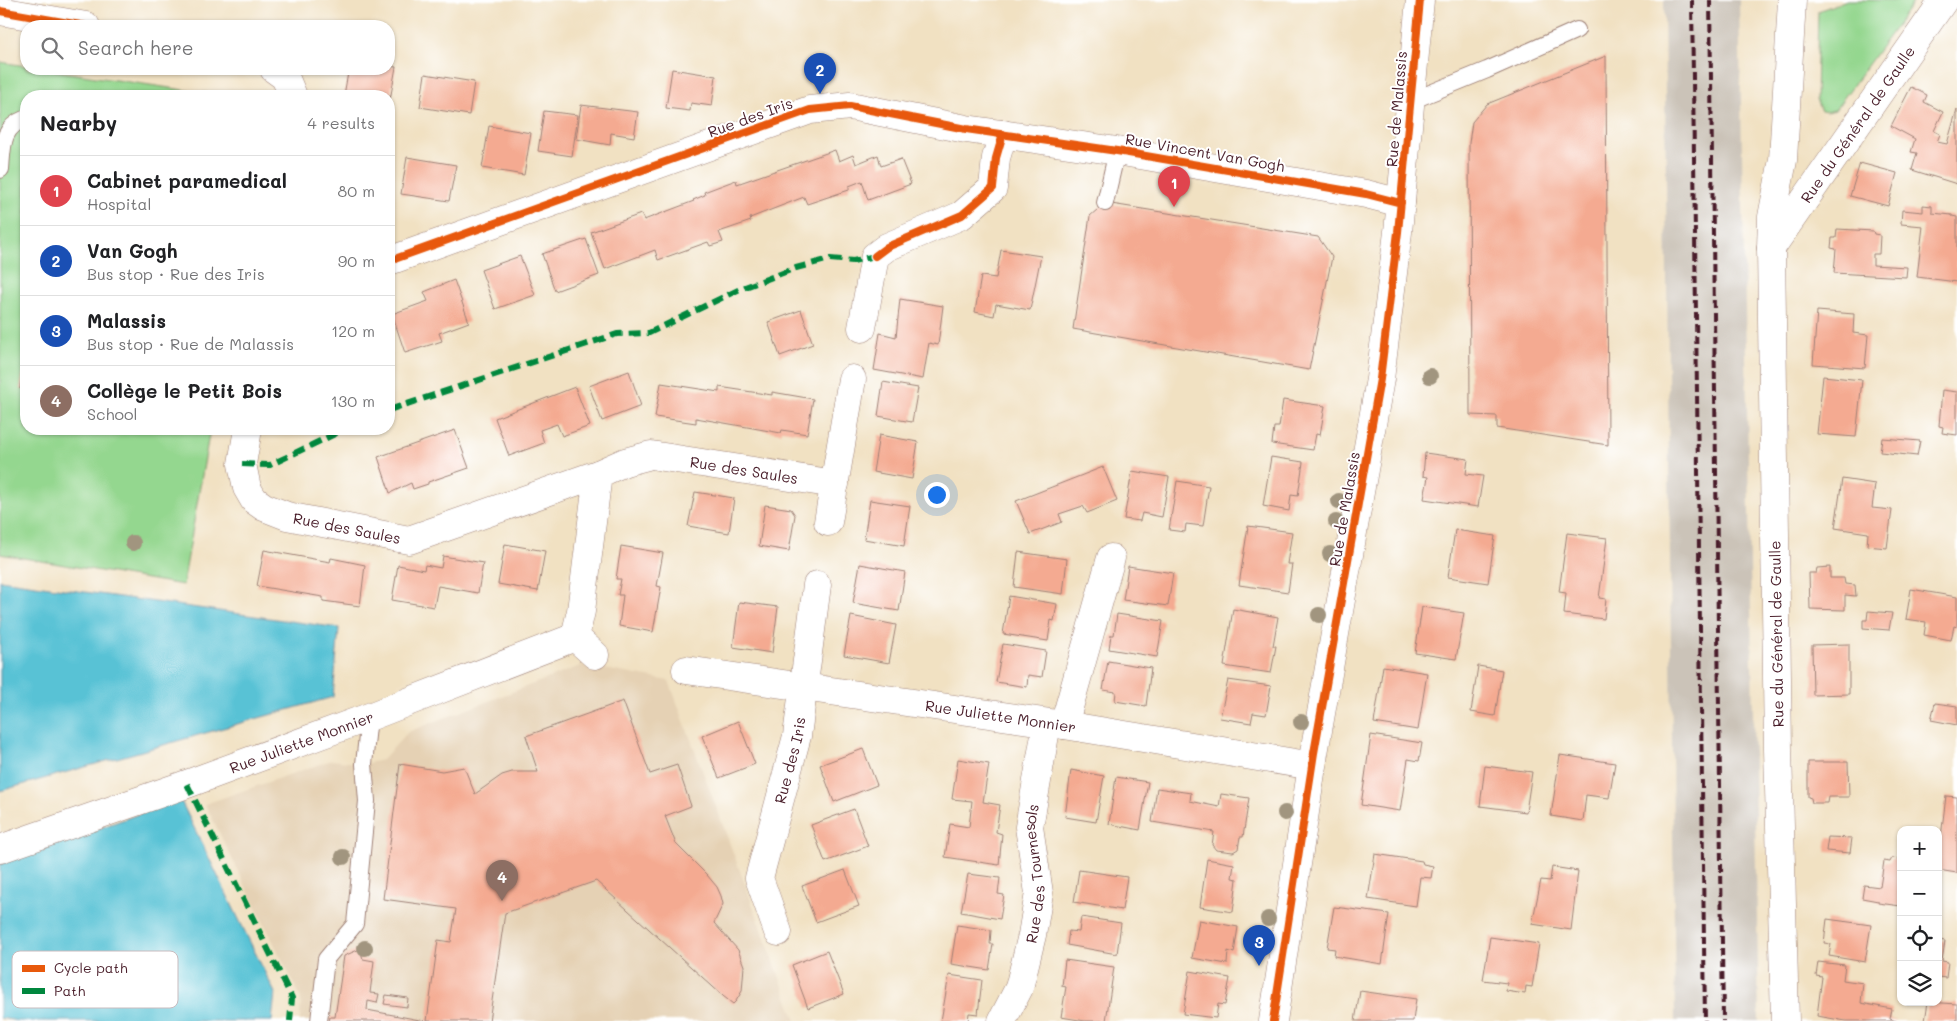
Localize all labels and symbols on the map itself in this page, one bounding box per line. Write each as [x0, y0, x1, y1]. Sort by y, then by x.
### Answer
street label: Rue du Général de Gaulle [1796, 42, 1919, 207]
street label: Rue de Malassis [1381, 50, 1411, 168]
pin: 2 [804, 53, 836, 94]
street label: Rue des Iris [705, 92, 795, 142]
street label: Rue Vincent Van Gogh [1124, 128, 1286, 176]
pin: 1 [1158, 166, 1190, 207]
street label: Rue de Malassis [1324, 450, 1364, 568]
street label: Rue des Saules [689, 451, 800, 488]
your location [924, 482, 950, 508]
street label: Rue des Saules [291, 507, 403, 548]
street label: Rue du Général de Gaulle [1764, 540, 1788, 728]
street label: Rue Juliette Monnier [924, 695, 1078, 737]
street label: Rue Juliette Monnier [227, 706, 377, 778]
street label: Rue des Iris [769, 716, 809, 806]
street label: Rue des Tournesols [1019, 802, 1049, 945]
pin: 4 [486, 860, 518, 901]
pin: 3 [1243, 925, 1275, 966]
legend [12, 951, 178, 1008]
text: Cycle path [54, 958, 128, 977]
text: Path [54, 981, 85, 1000]

